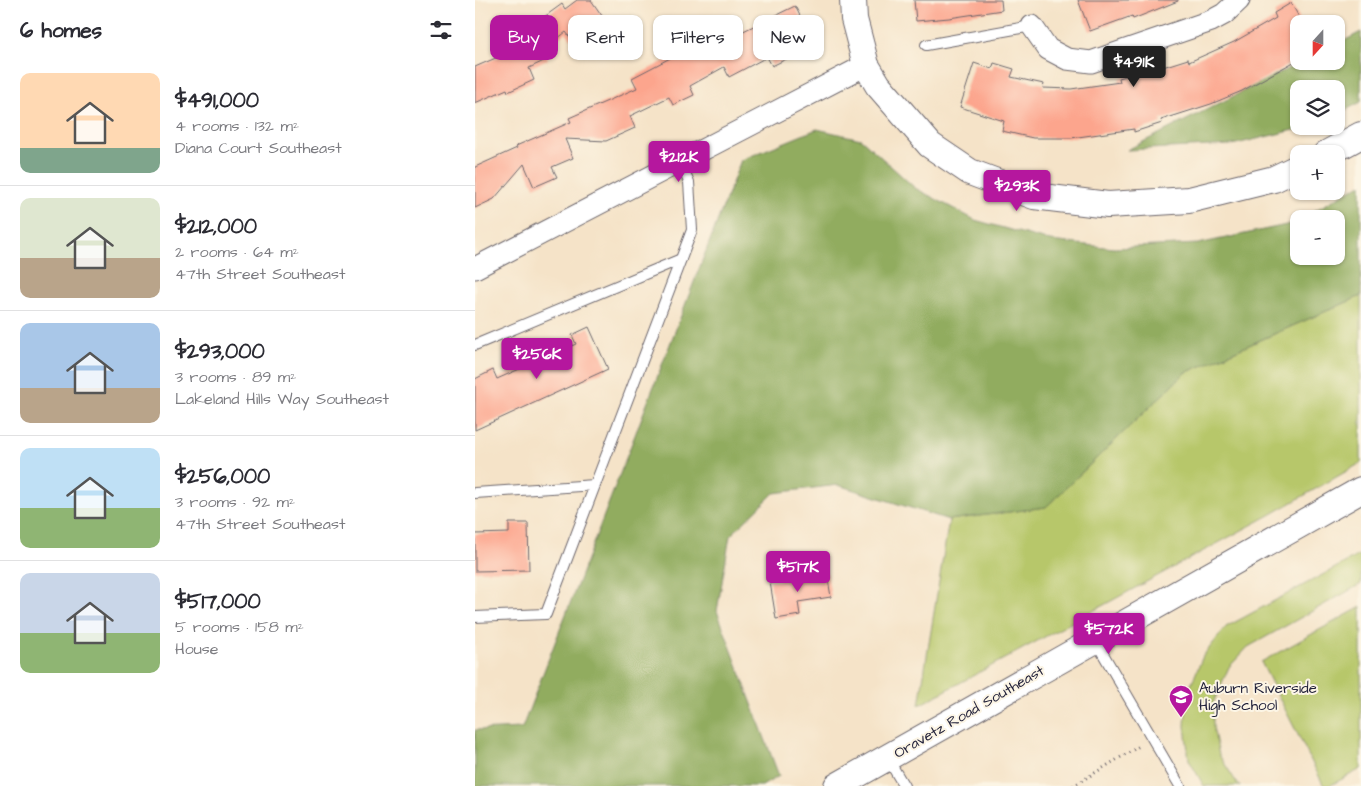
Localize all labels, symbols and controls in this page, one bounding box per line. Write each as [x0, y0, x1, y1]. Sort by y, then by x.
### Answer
chip: Buy [490, 15, 558, 60]
chip: Rent [568, 15, 643, 60]
chip: Filters [653, 15, 743, 60]
chip: New [753, 15, 824, 60]
north arrow [1290, 15, 1345, 70]
map controls [1290, 15, 1345, 265]
text: 6 homes [20, 16, 102, 45]
icon: filters [427, 16, 455, 44]
pin: $491K [1099, 46, 1169, 88]
text: $491K [1114, 51, 1154, 73]
button: layers [1290, 80, 1345, 135]
text: $491,000 [175, 86, 259, 115]
icon: home [60, 93, 120, 153]
text: 4 rooms · 132 m² [175, 115, 299, 137]
text: Diana Court Southeast [175, 137, 342, 159]
pin: $212K [644, 140, 714, 183]
button: + [1290, 145, 1345, 200]
text: $212K [660, 146, 698, 168]
pin: $293K [982, 170, 1052, 212]
text: $293K [995, 175, 1040, 197]
button: − [1290, 210, 1345, 265]
text: $212,000 [175, 212, 257, 241]
icon: home [60, 218, 120, 278]
text: 2 rooms · 64 m² [175, 241, 299, 263]
text: 47th Street Southeast [175, 263, 345, 285]
text: $293,000 [175, 337, 265, 366]
pin: $256K [502, 338, 572, 380]
icon: home [60, 343, 120, 403]
text: $256K [512, 343, 562, 365]
text: 3 rooms · 89 m² [175, 366, 296, 388]
text: Lakeland Hills Way Southeast [175, 388, 389, 410]
text: $256,000 [175, 462, 270, 491]
icon: home [60, 468, 120, 528]
text: 3 rooms · 92 m² [175, 491, 295, 513]
text: 47th Street Southeast [175, 513, 345, 535]
pin: $517K [763, 550, 833, 593]
text: $517K [777, 556, 819, 578]
text: $517,000 [175, 587, 261, 616]
icon: home [60, 593, 120, 653]
pin: $572K [1074, 612, 1144, 655]
text: 5 rooms · 158 m² [175, 616, 304, 638]
text: $572K [1085, 618, 1133, 640]
text: House [175, 638, 219, 660]
street label: Oravetz Road Southeast [890, 660, 1048, 764]
place label: Auburn Riverside High School [1199, 678, 1317, 717]
school or university icon: Auburn Riverside High School [1168, 684, 1194, 718]

